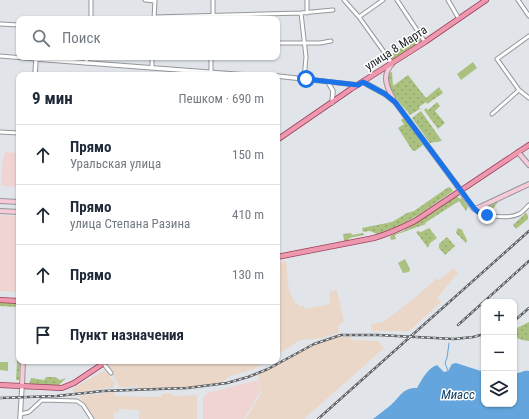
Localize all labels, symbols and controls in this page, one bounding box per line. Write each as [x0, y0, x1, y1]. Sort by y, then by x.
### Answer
search box [16, 16, 280, 60]
street label: улица 8 Марта [362, 23, 430, 73]
icon: search [30, 27, 52, 49]
text: Поиск [62, 29, 101, 47]
route start [297, 70, 315, 88]
text: 9 мин [32, 88, 73, 108]
text: Пешком · 690 m [178, 91, 264, 106]
text: Прямо [70, 138, 111, 156]
icon: ahead [32, 144, 54, 166]
text: 150 m [232, 147, 264, 162]
text: Уральская улица [70, 156, 161, 171]
text: Прямо [70, 198, 111, 216]
icon: ahead [32, 204, 54, 226]
route end [478, 206, 496, 224]
text: 410 m [232, 207, 264, 222]
text: улица Степана Разина [70, 216, 190, 231]
icon: ahead [32, 264, 54, 286]
text: Прямо [70, 266, 111, 284]
text: 130 m [232, 267, 264, 282]
map controls [481, 299, 517, 407]
button: + [481, 299, 517, 335]
icon: arrive [32, 324, 54, 346]
text: Пункт назначения [70, 326, 184, 344]
button: − [481, 335, 517, 371]
button: layers [481, 371, 517, 407]
water label: Миасс [441, 387, 475, 402]

